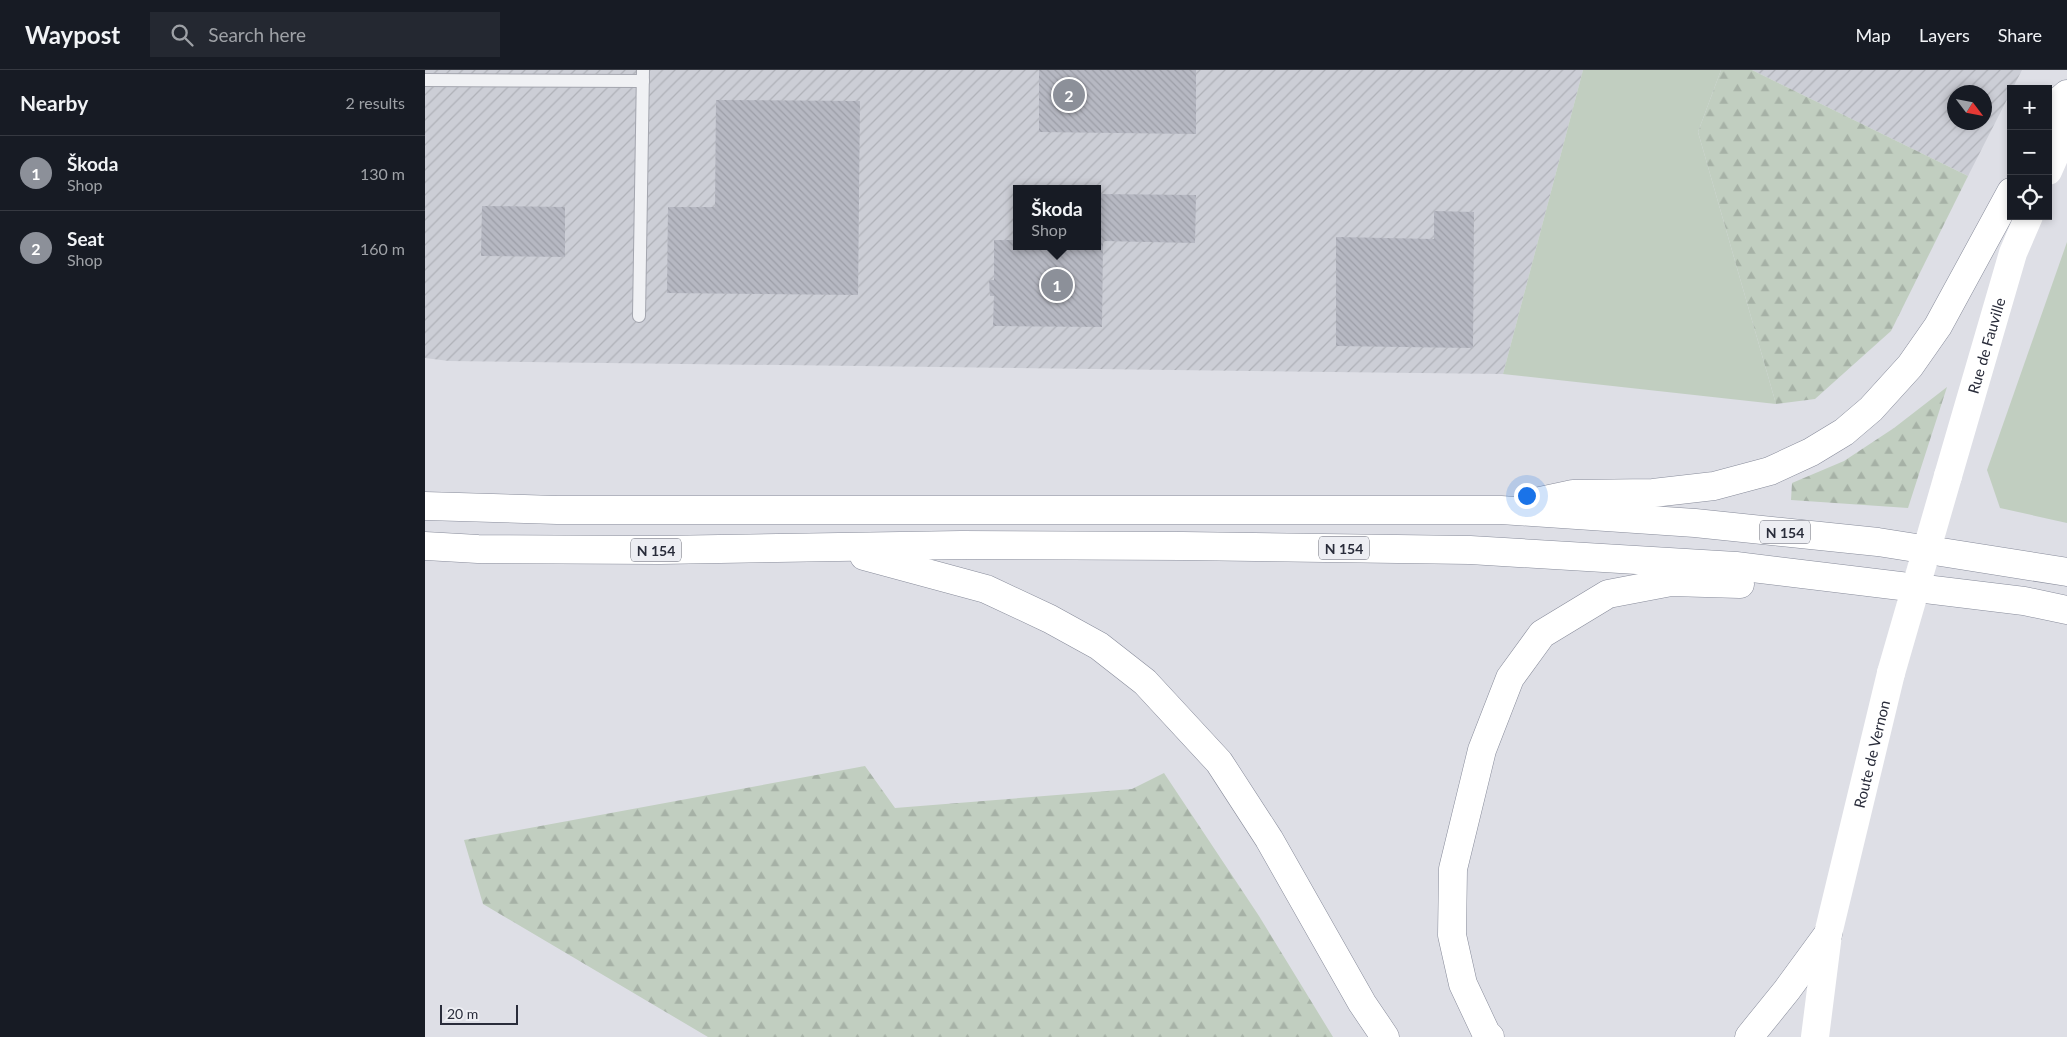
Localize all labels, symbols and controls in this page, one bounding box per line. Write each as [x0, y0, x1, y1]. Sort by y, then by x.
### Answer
search box [150, 12, 500, 57]
text: Waypost [25, 20, 120, 49]
icon: search [168, 21, 196, 49]
text: Search here [208, 23, 306, 46]
text: Map [1855, 24, 1891, 46]
text: Layers [1919, 24, 1970, 46]
text: Share [1998, 24, 2042, 46]
pin: 2 [1053, 76, 1085, 114]
north arrow [1947, 85, 1992, 130]
map controls [2007, 85, 2052, 220]
button: + [2007, 85, 2052, 130]
text: Nearby [20, 90, 88, 115]
text: 2 results [345, 93, 405, 112]
button: − [2007, 130, 2052, 175]
text: Škoda [67, 152, 118, 175]
text: 1 [31, 164, 41, 183]
text: 130 m [360, 164, 405, 183]
text: Shop [67, 175, 103, 194]
button: locate [2007, 175, 2052, 220]
popup [1013, 185, 1101, 250]
text: Škoda [1031, 197, 1083, 220]
text: Shop [1031, 220, 1067, 239]
text: Seat [67, 227, 104, 250]
text: 2 [31, 239, 41, 258]
text: 160 m [360, 239, 405, 258]
text: Shop [67, 250, 103, 269]
pin: 1 [1041, 266, 1073, 304]
street label: Rue de Fauville [1964, 295, 2009, 395]
your location [1514, 483, 1540, 509]
road number: N 154 [1760, 521, 1810, 544]
road number: N 154 [1319, 536, 1369, 559]
road number: N 154 [631, 538, 681, 562]
street label: Route de Vernon [1850, 698, 1893, 810]
scale bar [440, 1002, 517, 1025]
text: 20 m [447, 1005, 478, 1022]

